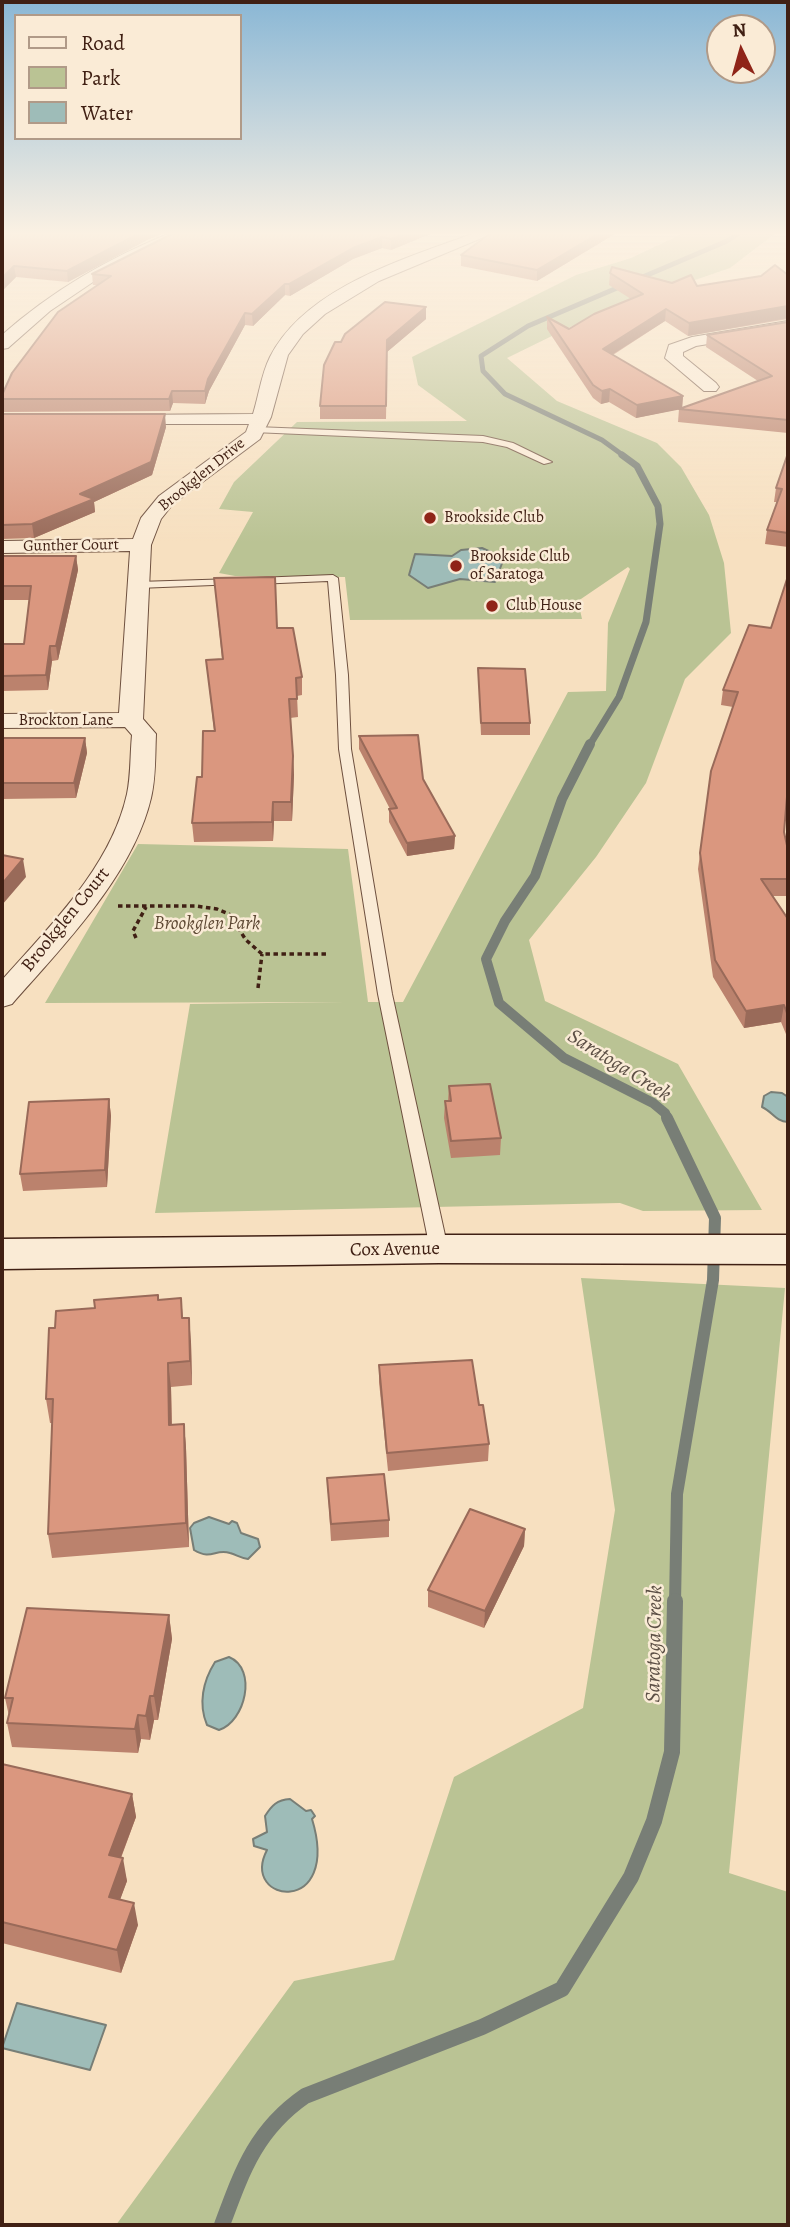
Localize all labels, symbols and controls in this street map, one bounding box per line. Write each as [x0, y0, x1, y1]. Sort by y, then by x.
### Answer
legend [14, 14, 242, 140]
north arrow [706, 14, 776, 84]
text: N [731, 17, 747, 44]
text: Road [81, 29, 125, 57]
text: Park [81, 64, 120, 92]
text: Water [81, 99, 133, 127]
street label: Brookglen Drive [155, 434, 249, 516]
place label: Brookside Club [444, 508, 544, 528]
marker: Brookside Club [422, 510, 438, 526]
street label: Gunther Court [23, 536, 119, 556]
place label: Brookside Club of Saratoga [470, 547, 570, 585]
marker: Brookside Club of Saratoga [448, 558, 464, 574]
place label: Club House [506, 596, 582, 616]
marker: Club House [484, 598, 500, 614]
street label: Brockton Lane [19, 711, 113, 731]
street label: Brookglen Court [17, 863, 115, 977]
park label: Brookglen Park [154, 913, 260, 935]
water label: Saratoga Creek [563, 1024, 675, 1108]
street label: Cox Avenue [350, 1238, 440, 1262]
water label: Saratoga Creek [641, 1585, 669, 1703]

